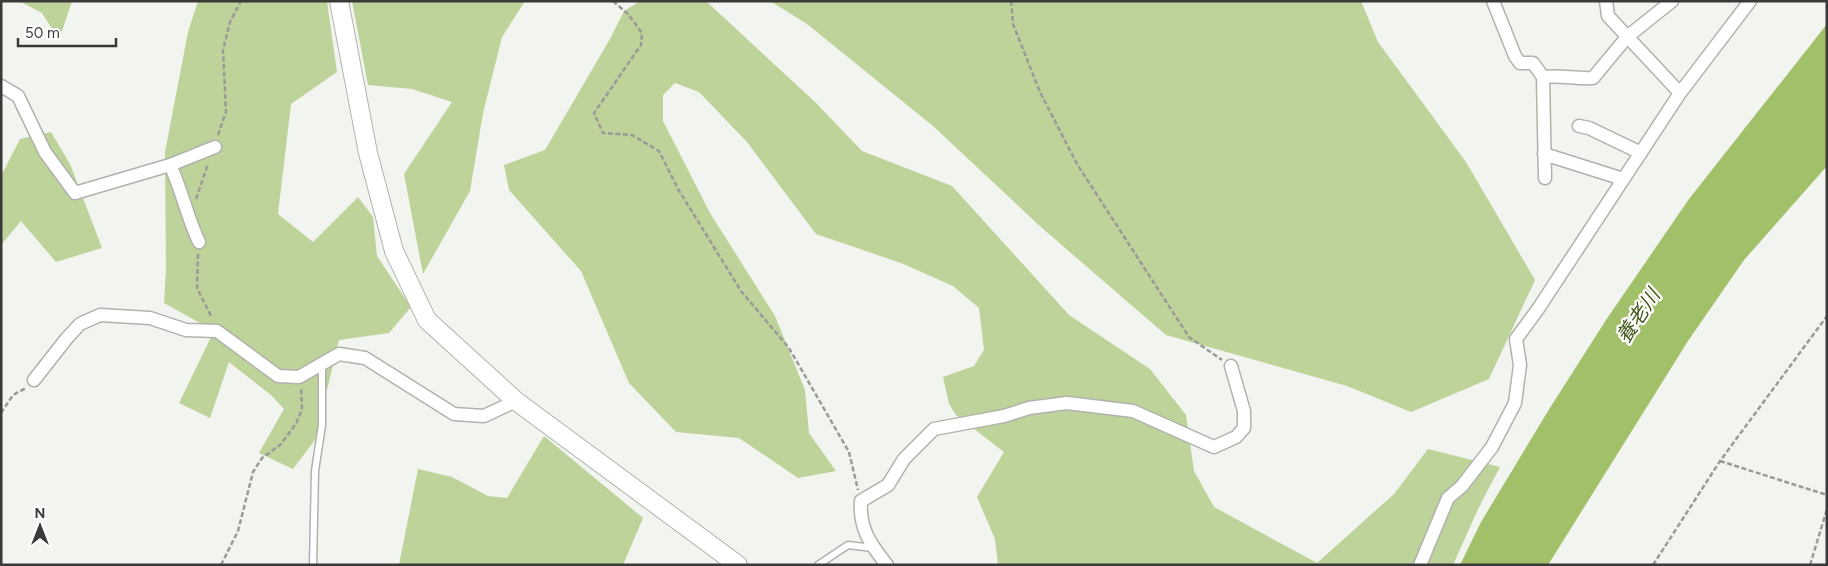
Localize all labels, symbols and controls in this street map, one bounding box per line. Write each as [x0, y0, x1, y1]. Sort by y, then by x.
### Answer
scale bar [18, 15, 115, 47]
text: 50 m [25, 24, 60, 42]
water label: 養老川 [1611, 283, 1666, 348]
north arrow [15, 501, 65, 551]
text: N [35, 505, 45, 522]

